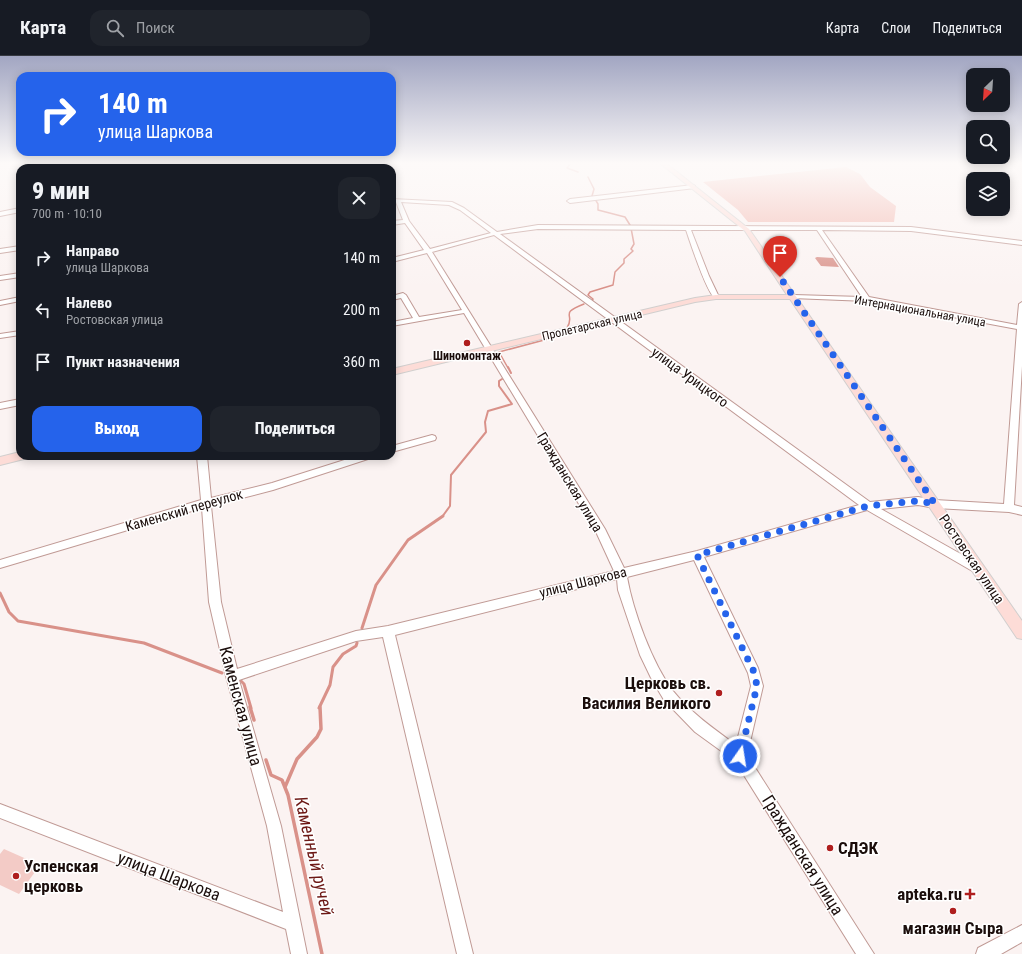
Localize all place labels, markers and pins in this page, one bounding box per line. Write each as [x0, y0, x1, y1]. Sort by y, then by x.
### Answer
pin [763, 236, 797, 277]
marker: Шиномонтаж [462, 338, 472, 348]
place label: Шиномонтаж [433, 349, 501, 363]
place label: Церковь св. Василия Великого [582, 673, 711, 713]
marker: Церковь св. Василия Великого [714, 688, 724, 698]
place label: СДЭК [838, 838, 878, 858]
marker: СДЭК [825, 843, 835, 853]
place label: Успенская церковь [24, 856, 99, 896]
marker: Успенская церковь [11, 871, 21, 881]
place label: apteka.ru [897, 884, 962, 904]
marker: apteka.ru [965, 889, 975, 899]
marker: магазин Сыра [948, 906, 958, 916]
place label: магазин Сыра [903, 918, 1003, 938]

